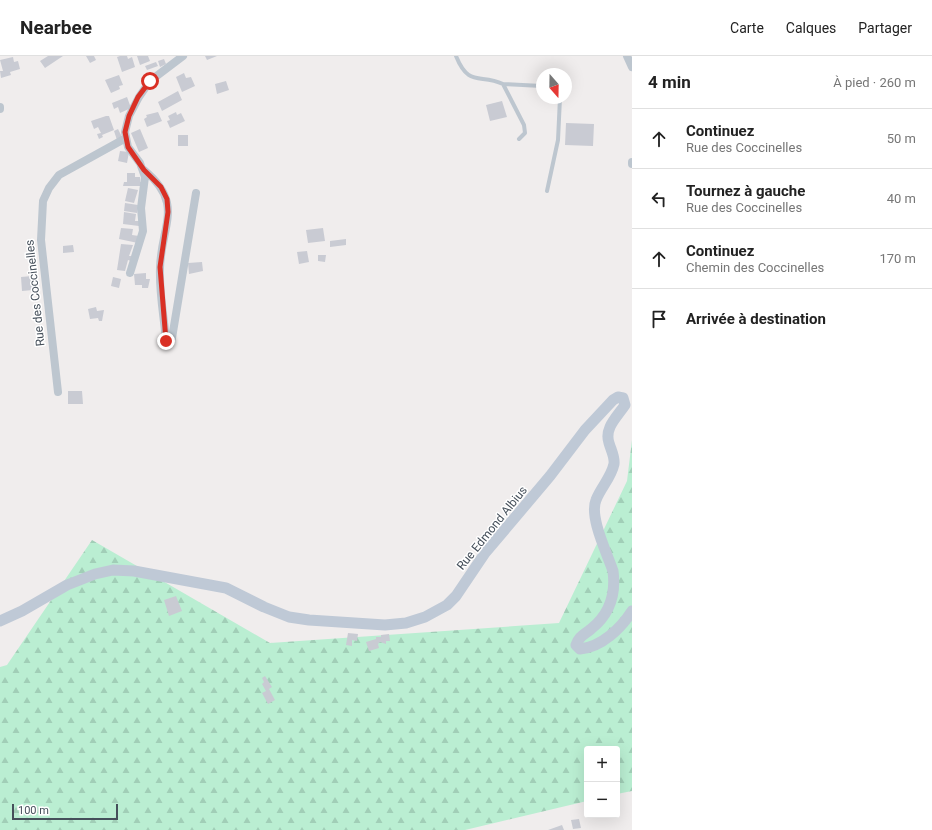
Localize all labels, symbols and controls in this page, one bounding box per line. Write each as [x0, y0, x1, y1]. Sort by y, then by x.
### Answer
text: Nearbee [20, 16, 92, 39]
text: Carte [730, 20, 764, 36]
text: Calques [786, 20, 836, 36]
text: Partager [858, 20, 912, 36]
north arrow [536, 68, 572, 104]
route start [141, 72, 159, 90]
text: 4 min [648, 72, 691, 92]
text: À pied · 260 m [833, 75, 916, 90]
text: Continuez [686, 122, 754, 140]
icon: ahead [648, 128, 670, 150]
text: 50 m [887, 131, 916, 146]
text: Rue des Coccinelles [686, 140, 802, 155]
text: Tournez à gauche [686, 182, 805, 200]
icon: left [648, 188, 670, 210]
text: 40 m [887, 191, 916, 206]
text: Rue des Coccinelles [686, 200, 802, 215]
street label: Rue des Coccinelles [22, 239, 48, 347]
text: Continuez [686, 242, 754, 260]
icon: ahead [648, 248, 670, 270]
text: 170 m [879, 251, 916, 266]
text: Chemin des Coccinelles [686, 260, 824, 275]
icon: arrive [648, 308, 670, 330]
text: Arrivée à destination [686, 310, 826, 328]
route end [157, 332, 175, 350]
street label: Rue Edmond Albius [454, 483, 530, 573]
map controls [584, 746, 620, 818]
button: + [584, 746, 620, 782]
button: − [584, 782, 620, 818]
scale bar [12, 802, 118, 821]
text: 100 m [18, 804, 49, 817]

